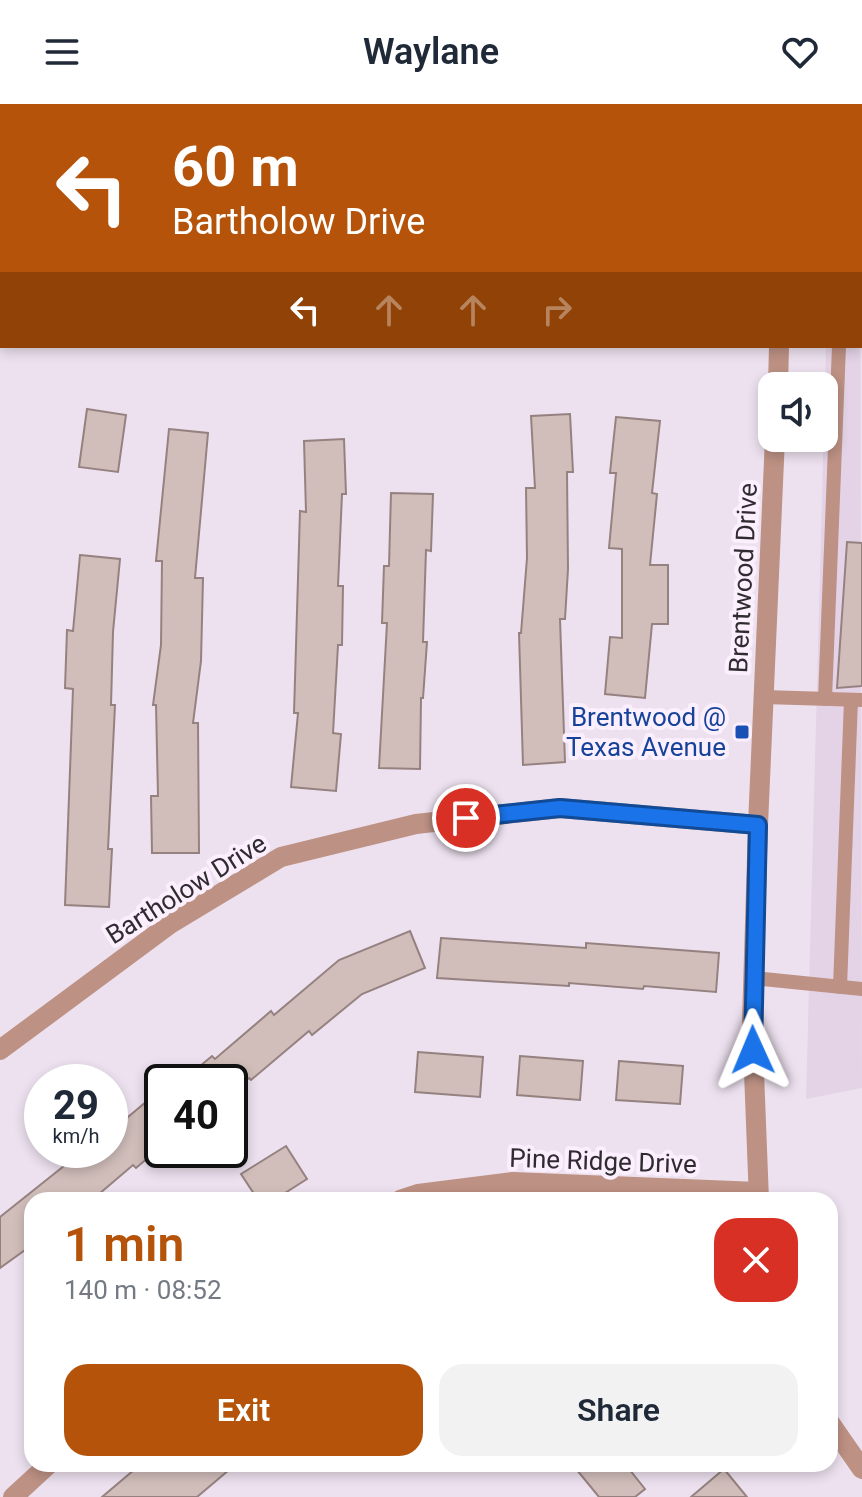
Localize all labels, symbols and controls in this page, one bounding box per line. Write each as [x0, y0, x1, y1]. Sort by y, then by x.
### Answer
icon: menu [40, 30, 84, 74]
icon: heart [778, 30, 822, 74]
text: Waylane [363, 31, 499, 73]
text: 60 m [172, 134, 299, 200]
icon: left [40, 136, 144, 240]
text: Bartholow Drive [172, 201, 425, 243]
icon: left [283, 288, 327, 332]
icon: ahead [367, 288, 411, 332]
icon: ahead [451, 288, 495, 332]
icon: right [535, 288, 579, 332]
map controls [758, 372, 838, 452]
button: sound [758, 372, 838, 452]
street label: Brentwood Drive [723, 482, 763, 674]
place label: Brentwood @ Texas Avenue [566, 702, 726, 762]
marker: Brentwood @ Texas Avenue [733, 723, 751, 741]
pin [432, 784, 500, 852]
icon: arrive [444, 796, 488, 840]
street label: Bartholow Drive [100, 828, 272, 950]
position arrow [711, 1008, 795, 1092]
speed limit sign: 40 [144, 1064, 248, 1168]
text: 29 [53, 1082, 99, 1129]
text: km/h [53, 1124, 99, 1148]
street label: Pine Ridge Drive [509, 1143, 697, 1179]
text: 1 min [64, 1216, 184, 1273]
button: close [714, 1218, 798, 1302]
text: 140 m · 08:52 [64, 1275, 222, 1305]
button: Exit [64, 1364, 423, 1456]
button: Share [439, 1364, 798, 1456]

